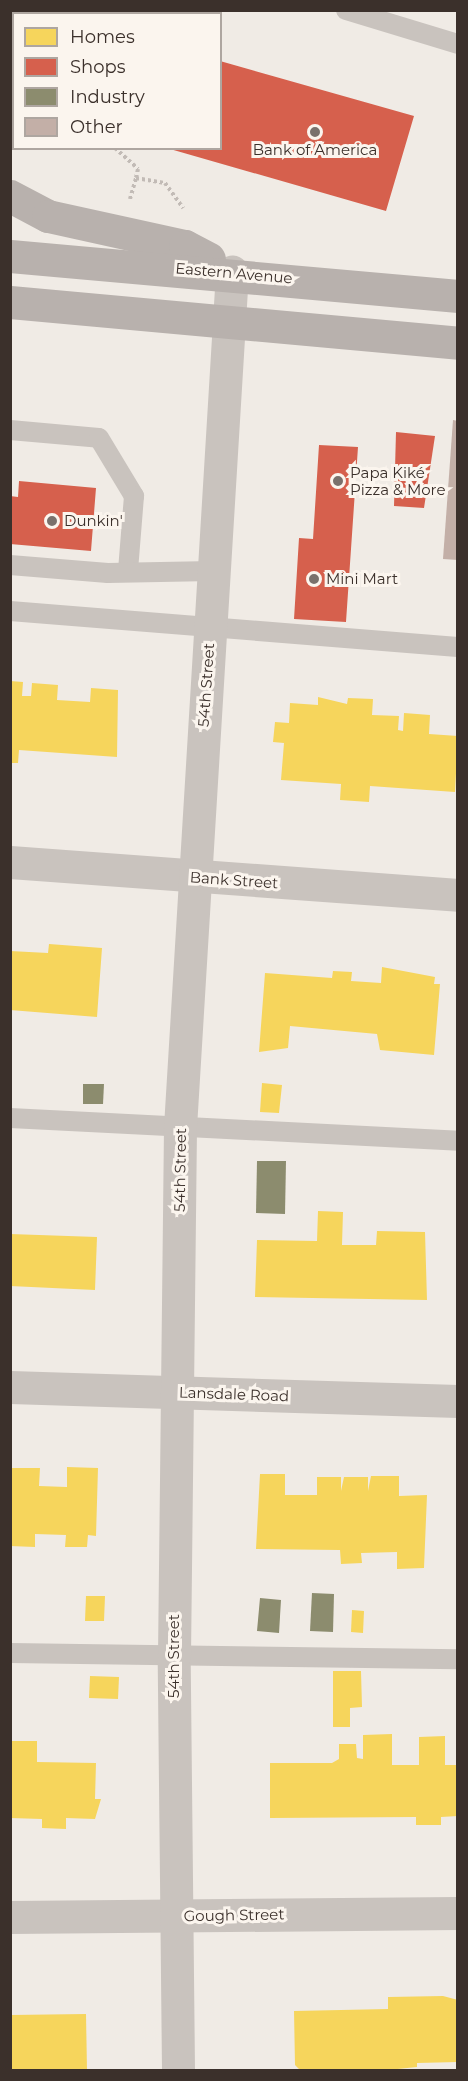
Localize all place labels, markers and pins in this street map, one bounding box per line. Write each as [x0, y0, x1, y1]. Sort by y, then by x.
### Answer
marker: Bank of America [308, 125, 322, 139]
place label: Bank of America [253, 141, 377, 159]
place label: Papa Kiké Pizza & More [350, 463, 445, 498]
marker: Papa Kiké Pizza & More [331, 474, 345, 488]
place label: Dunkin' [64, 512, 123, 530]
marker: Dunkin' [45, 514, 59, 528]
place label: Mini Mart [326, 570, 398, 588]
marker: Mini Mart [307, 572, 321, 586]

